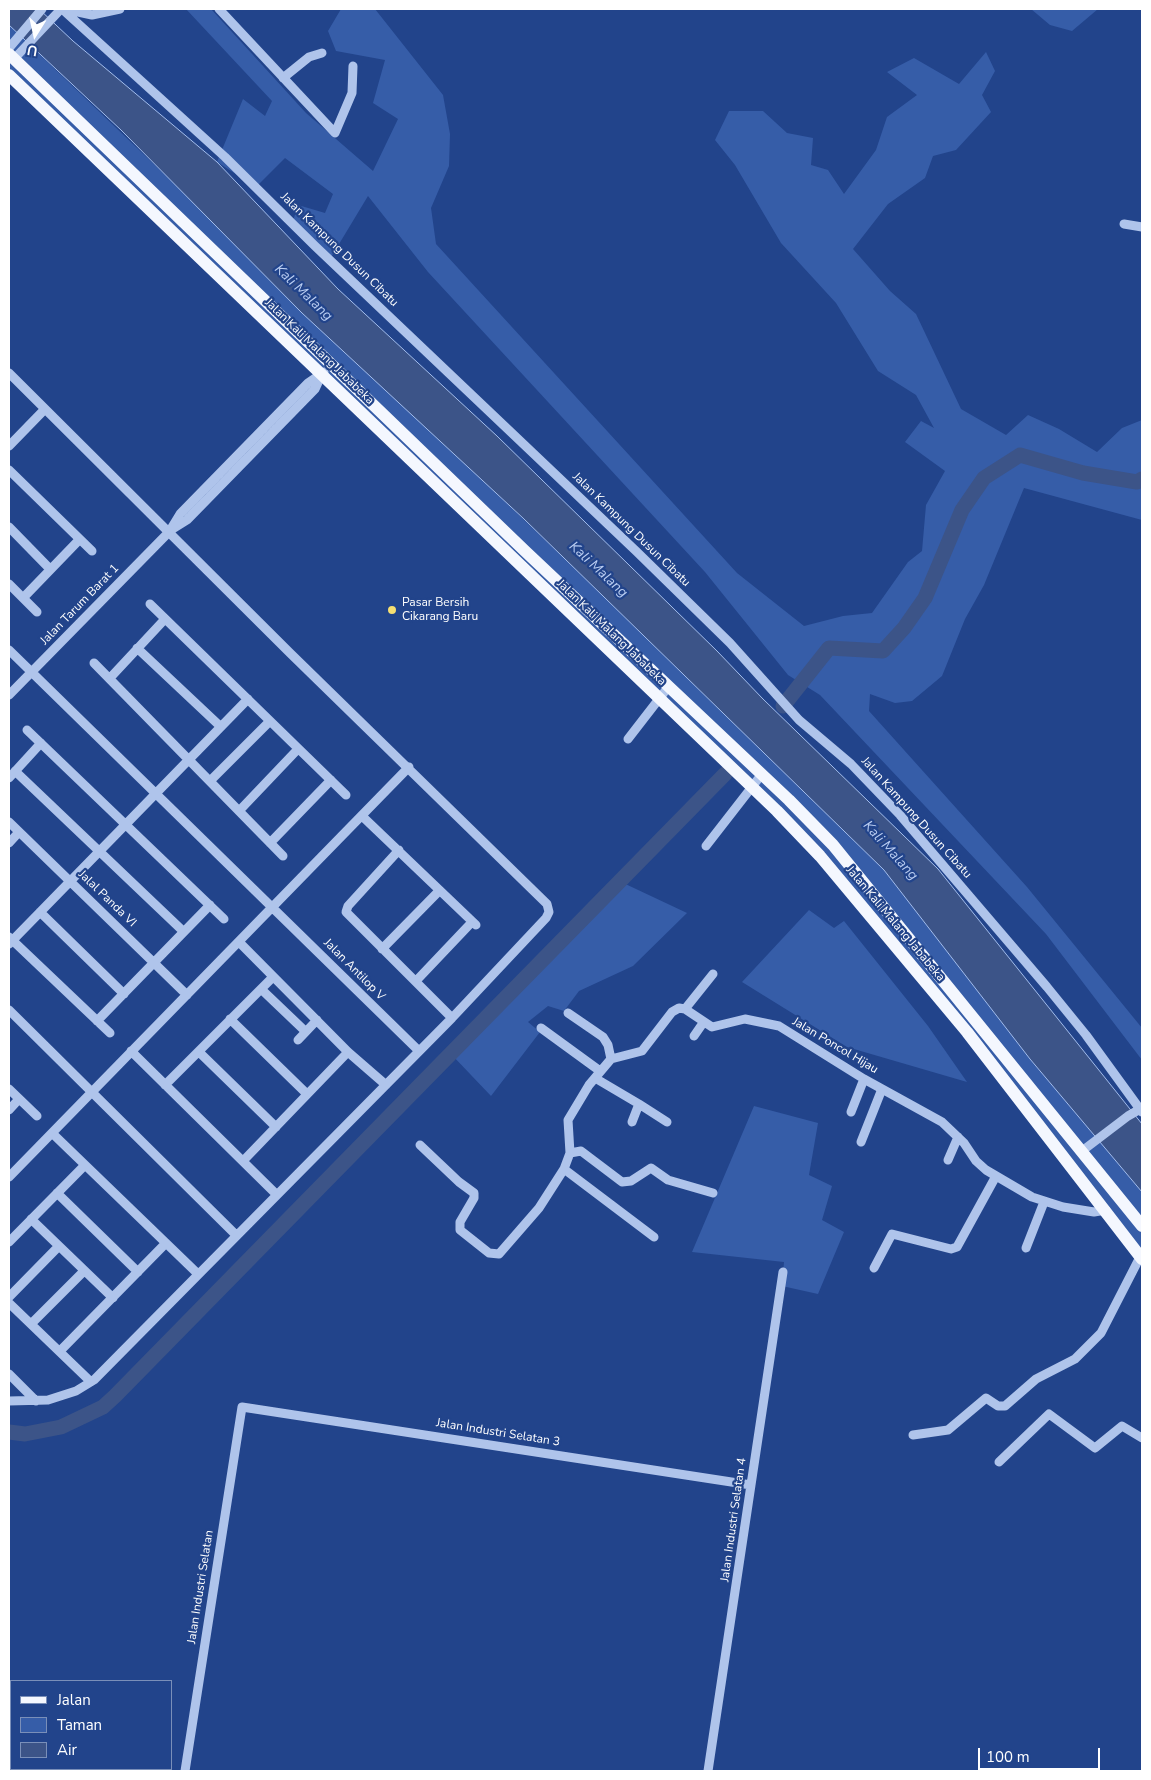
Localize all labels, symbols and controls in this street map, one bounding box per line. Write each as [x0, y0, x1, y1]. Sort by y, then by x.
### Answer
north arrow [10, 10, 60, 60]
text: U [26, 40, 39, 61]
street label: Jalan Kampung Dusun Cibatu [277, 190, 401, 310]
water label: Kali Malang [270, 261, 336, 325]
street label: Jalan Kali Malang Jababeka [261, 296, 377, 408]
street label: Jalan Kampung Dusun Cibatu [569, 470, 693, 590]
water label: Kali Malang [565, 539, 631, 601]
street label: Jalan Tarum Barat 1 [38, 562, 122, 648]
street label: Jalan Kali Malang Jababeka [553, 577, 669, 689]
place label: Pasar Bersih Cikarang Baru [402, 596, 478, 624]
marker: Pasar Bersih Cikarang Baru [386, 604, 398, 616]
street label: Jalan Kampung Dusun Cibatu [858, 754, 974, 882]
water label: Kali Malang [859, 818, 921, 884]
street label: Jalan Kali Malang Jababeka [843, 863, 947, 985]
street label: Jalal Panda VI [75, 868, 139, 930]
street label: Jalan Antilop V [320, 936, 388, 1004]
street label: Jalan Poncol Hijau [790, 1015, 880, 1077]
street label: Jalan Industri Selatan 3 [435, 1416, 561, 1450]
street label: Jalan Industri Selatan 4 [718, 1457, 750, 1583]
street label: Jalan Industri Selatan [185, 1529, 217, 1645]
legend [10, 1680, 172, 1770]
text: Jalan [57, 1690, 91, 1710]
text: Taman [57, 1715, 102, 1735]
scale bar [981, 1738, 1104, 1770]
text: Air [57, 1740, 77, 1760]
text: 100 m [986, 1747, 1030, 1767]

